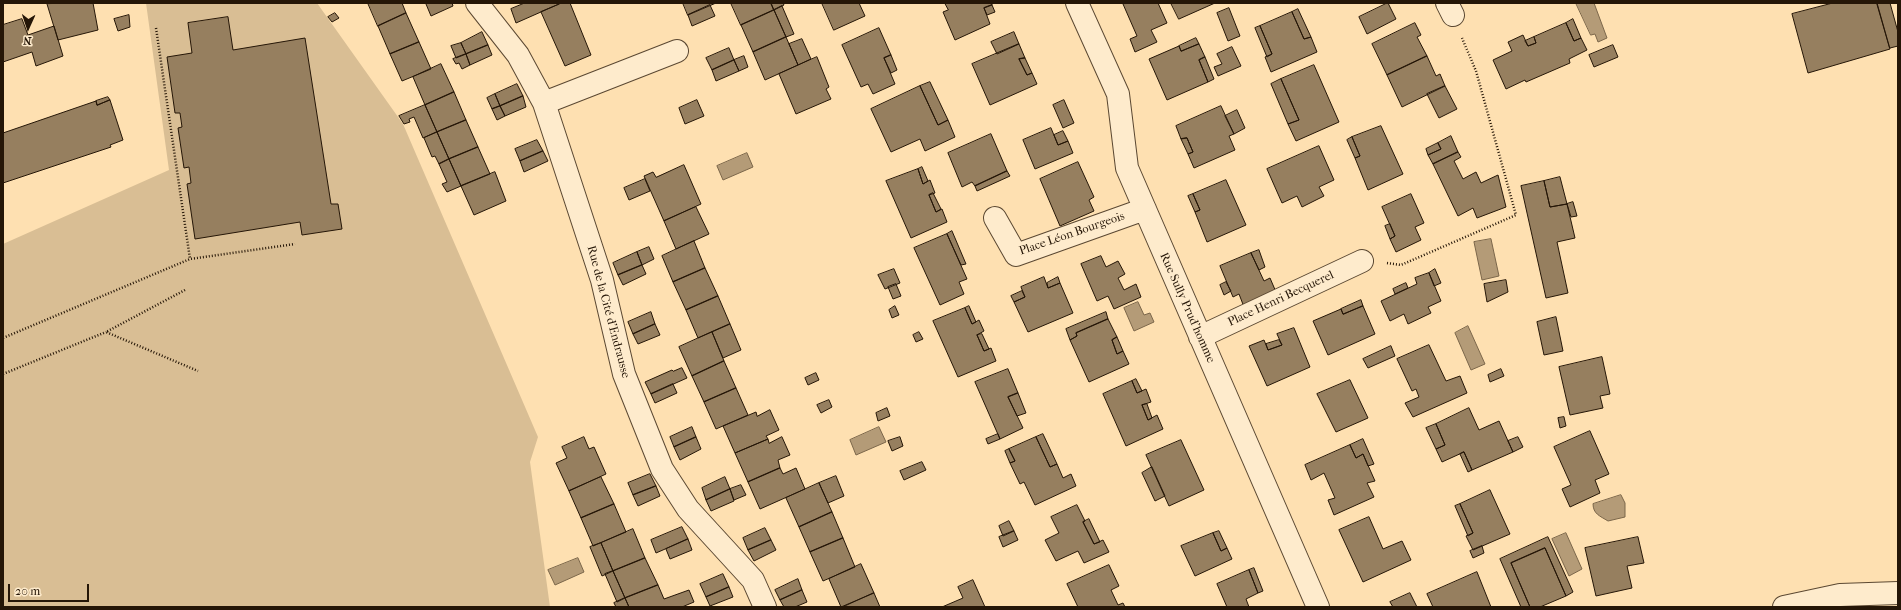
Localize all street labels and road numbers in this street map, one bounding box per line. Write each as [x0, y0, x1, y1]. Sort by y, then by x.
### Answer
street label: Place Léon Bourgeois [1017, 209, 1127, 259]
street label: Rue de la Cité d'Endrausse [583, 244, 633, 380]
street label: Rue Sully Prud'homme [1156, 251, 1218, 365]
street label: Place Henri Becquerel [1226, 268, 1336, 330]

